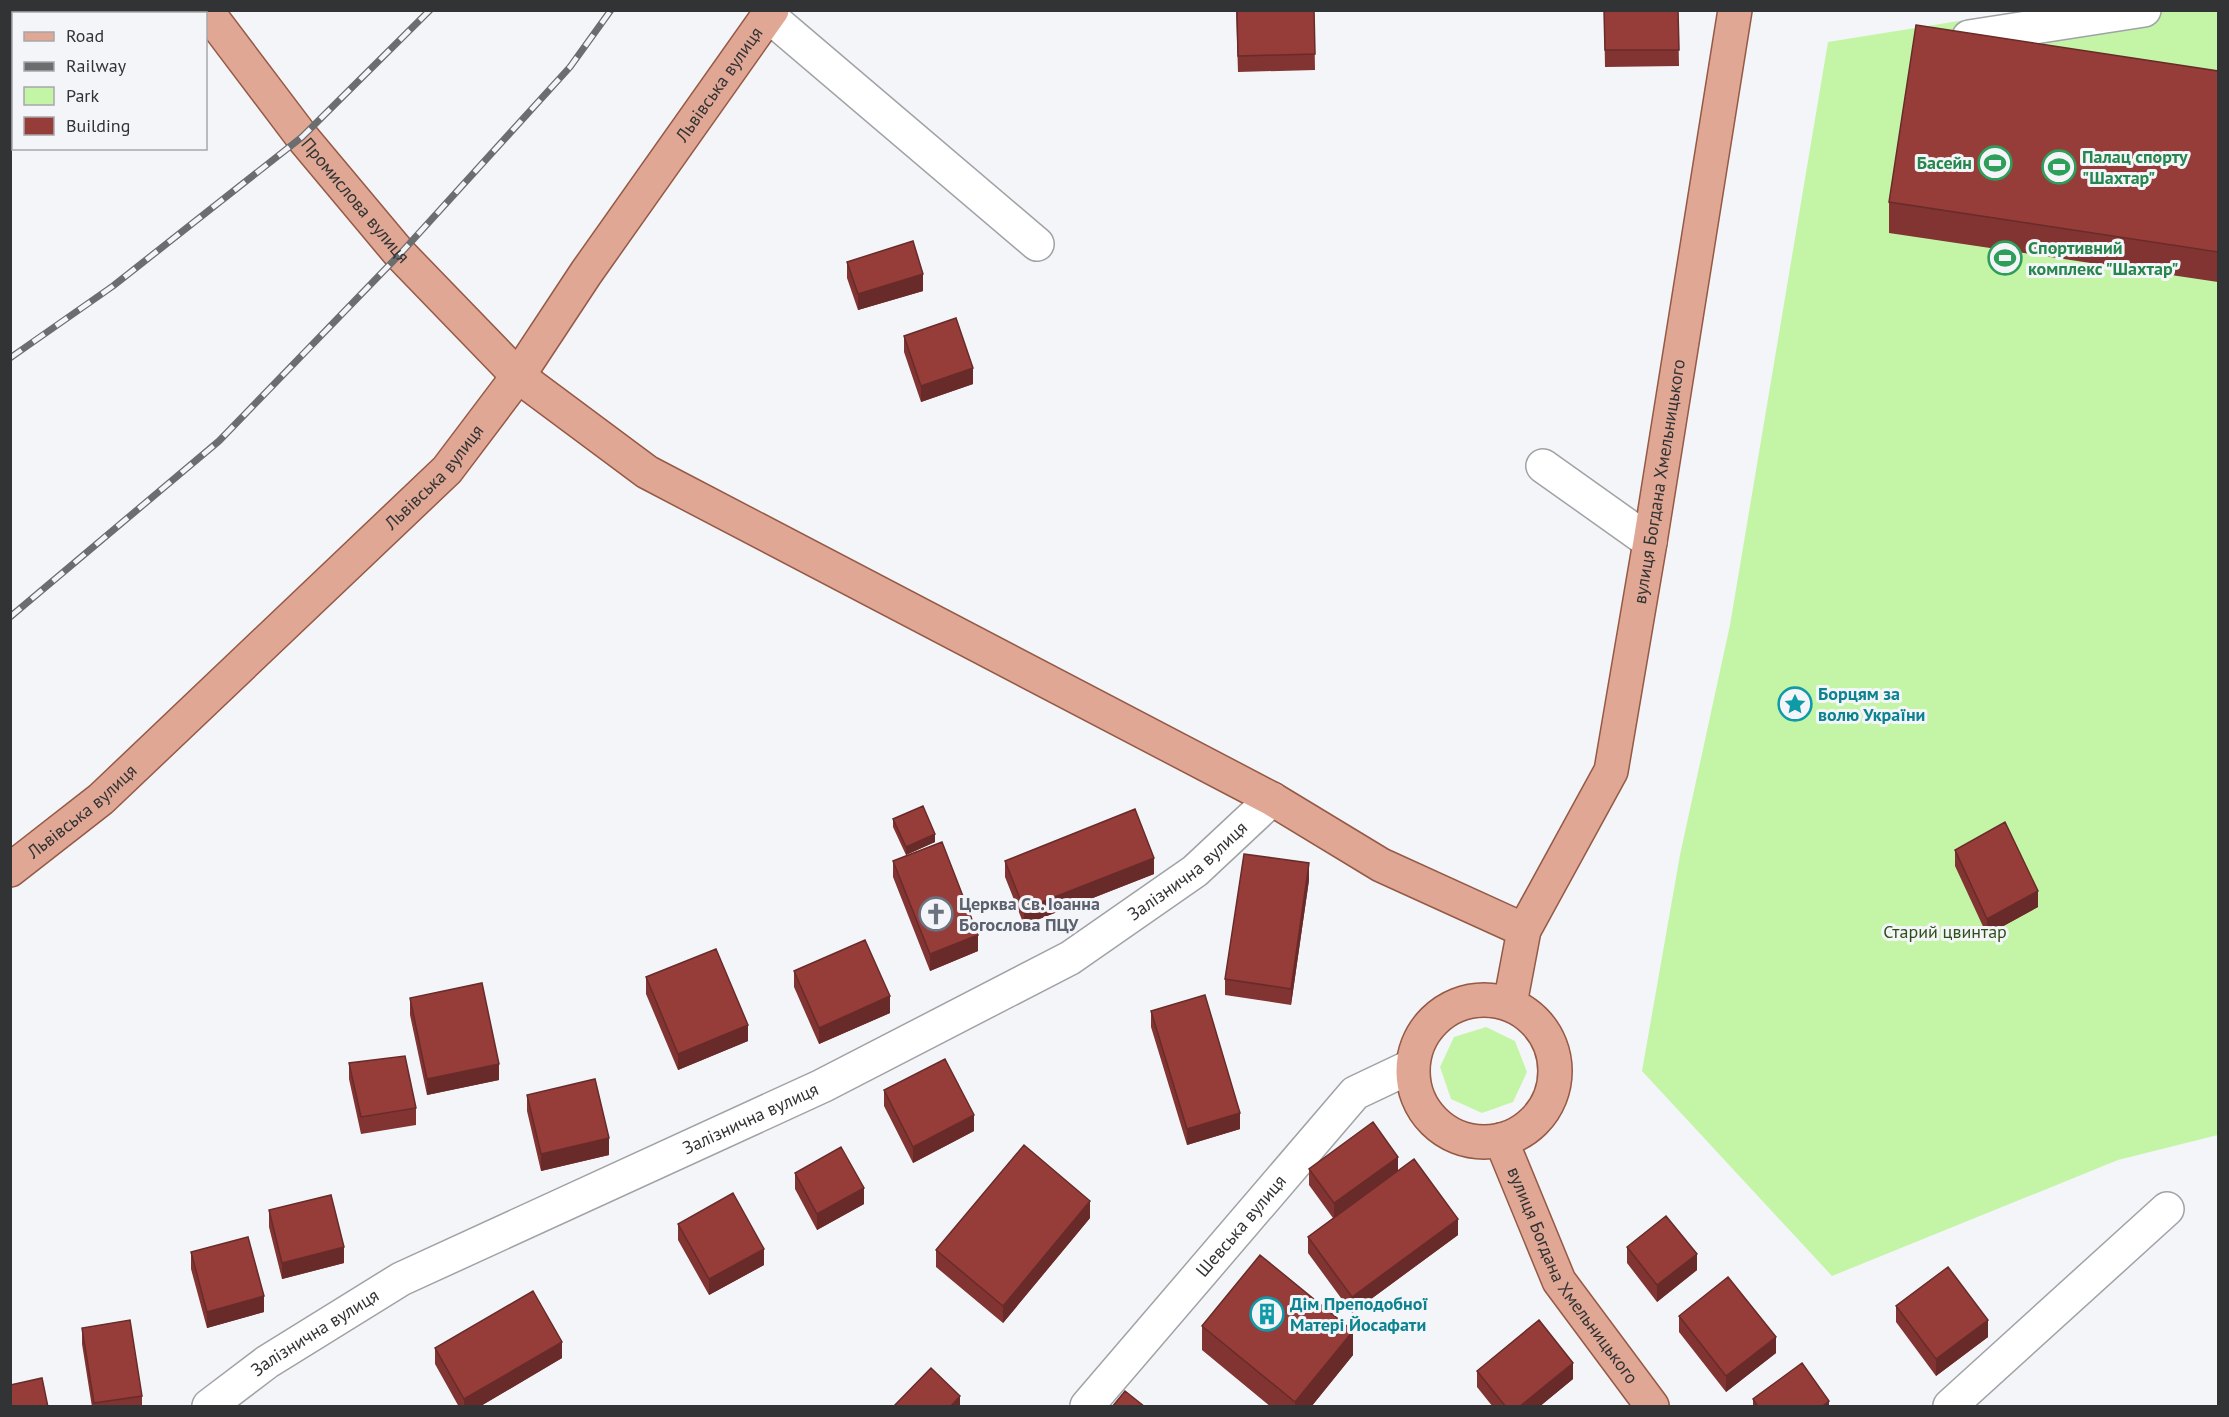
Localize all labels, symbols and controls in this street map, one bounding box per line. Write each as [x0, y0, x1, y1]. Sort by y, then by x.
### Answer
legend [12, 12, 207, 150]
street label: Львівська вулиця [670, 22, 767, 147]
text: Road [66, 24, 104, 47]
text: Railway [66, 54, 127, 77]
text: Park [66, 84, 99, 107]
text: Building [66, 114, 130, 137]
street label: Промислова вулиця [296, 133, 415, 268]
sports icon: Басейн [1977, 145, 2013, 181]
place label: Палац спорту "Шахтар" [2082, 145, 2188, 189]
sports icon: Палац спорту "Шахтар" [2041, 149, 2077, 185]
place label: Басейн [1917, 151, 1972, 174]
place label: Спортивний комплекс "Шахтар" [2028, 236, 2179, 280]
sports icon: Спортивний комплекс "Шахтар" [1987, 240, 2023, 276]
street label: вулиця Богдана Хмельницького [1628, 357, 1690, 606]
street label: Львівська вулиця [379, 420, 488, 535]
place label: Борцям за волю України [1818, 682, 1925, 726]
place icon: Борцям за волю України [1777, 686, 1813, 722]
street label: Львівська вулиця [22, 759, 141, 864]
street label: Залізнична вулиця [1123, 816, 1252, 925]
place label: Церква Св. Іоанна Богослова ПЦУ [959, 892, 1100, 936]
church icon: Церква Св. Іоанна Богослова ПЦУ [918, 896, 954, 932]
park label: Старий цвинтар [1883, 920, 2007, 943]
street label: Залізнична вулиця [679, 1077, 822, 1159]
street label: вулиця Богдана Хмельницького [1502, 1163, 1643, 1388]
street label: Шевська вулиця [1191, 1170, 1291, 1281]
street label: Залізнична вулиця [246, 1284, 383, 1381]
place label: Дім Преподобної Матері Йосафати [1290, 1292, 1428, 1336]
building icon: Дім Преподобної Матері Йосафати [1249, 1296, 1285, 1332]

